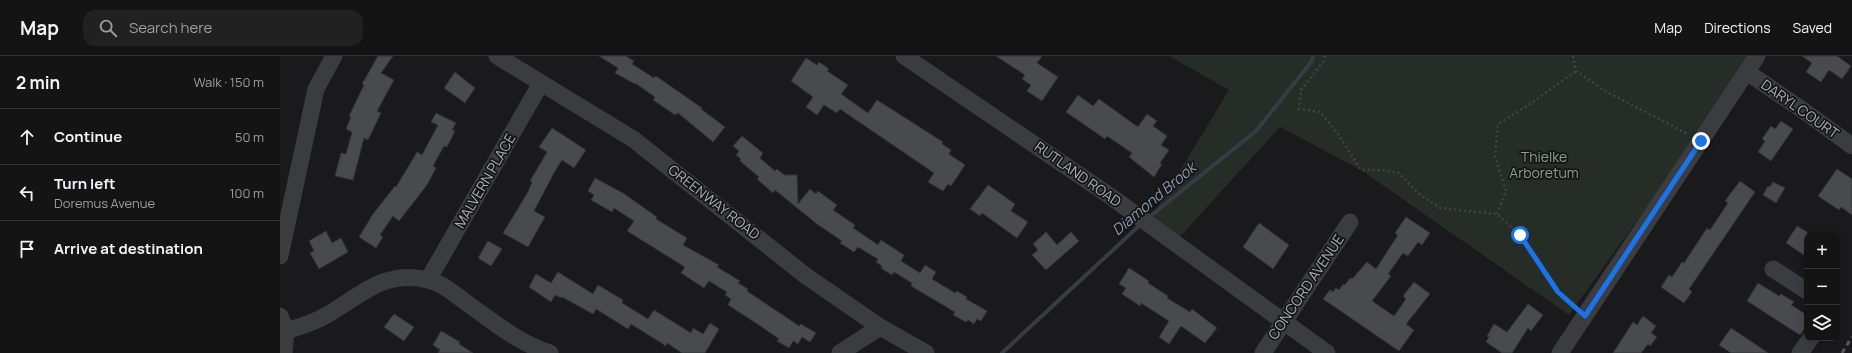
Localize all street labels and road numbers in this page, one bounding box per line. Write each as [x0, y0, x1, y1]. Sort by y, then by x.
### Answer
street label: DARYL COURT [1758, 75, 1843, 143]
street label: MALVERN PLACE [450, 130, 519, 232]
street label: RUTLAND ROAD [1031, 137, 1125, 211]
street label: GREENWAY ROAD [665, 160, 764, 243]
street label: CONCORD AVENUE [1263, 231, 1348, 343]

